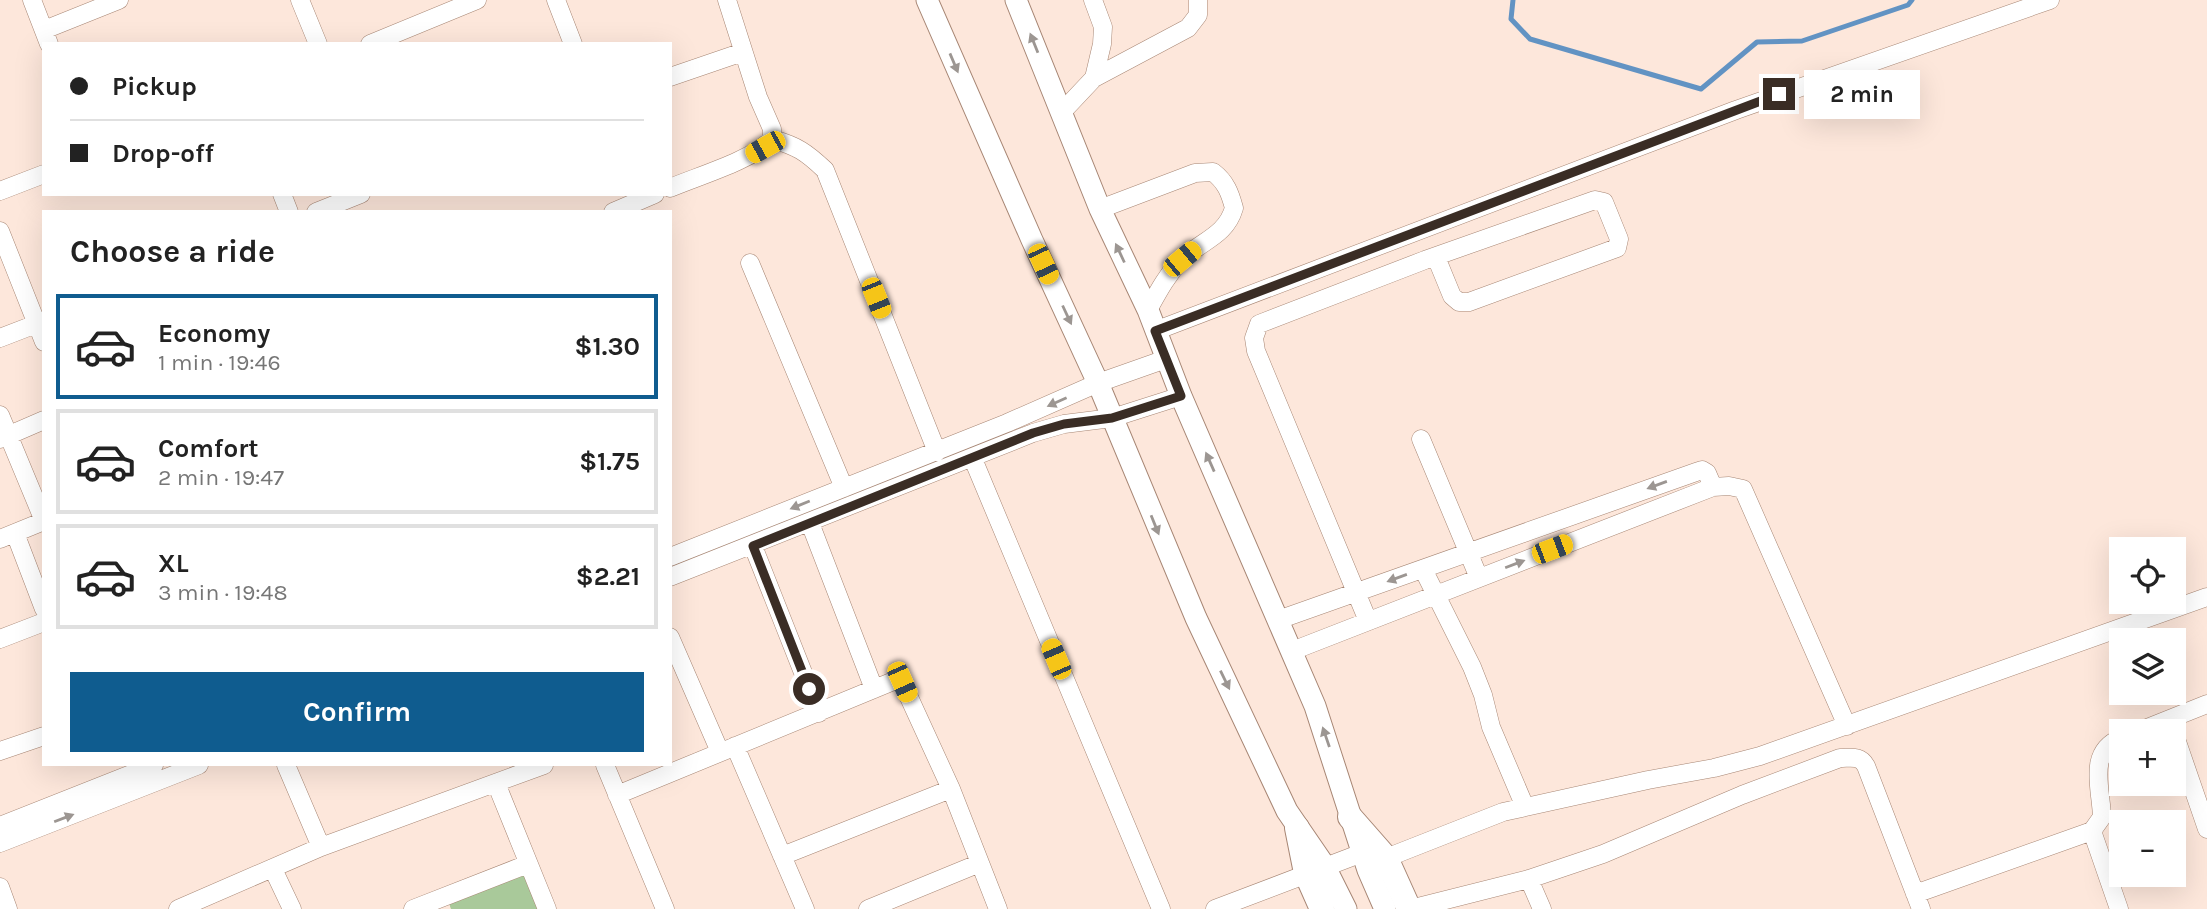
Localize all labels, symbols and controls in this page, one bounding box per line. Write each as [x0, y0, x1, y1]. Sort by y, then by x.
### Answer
one-way arrow [1028, 32, 1039, 53]
one-way arrow [949, 52, 960, 73]
callout: 2 min [1803, 70, 1919, 119]
text: Pickup [112, 71, 197, 102]
route end [1763, 78, 1795, 110]
text: 2 min [1830, 81, 1894, 108]
car [742, 128, 789, 166]
text: Drop-off [112, 138, 214, 169]
text: Choose a ride [70, 233, 275, 270]
car [1160, 237, 1205, 281]
car [1025, 241, 1062, 287]
one-way arrow [1115, 243, 1126, 263]
car [859, 275, 894, 321]
one-way arrow [1061, 305, 1072, 325]
icon: car [74, 315, 137, 378]
text: Economy [158, 318, 270, 349]
text: $1.30 [575, 331, 640, 362]
text: 1 min · 19:46 [158, 349, 281, 376]
one-way arrow [1046, 396, 1067, 407]
icon: car [74, 430, 137, 493]
text: Comfort [158, 433, 259, 464]
text: $1.75 [579, 446, 640, 477]
one-way arrow [1204, 452, 1216, 472]
text: 2 min · 19:47 [158, 464, 284, 491]
one-way arrow [1647, 480, 1668, 491]
one-way arrow [790, 500, 811, 511]
one-way arrow [1150, 514, 1161, 535]
car [1529, 532, 1576, 566]
map controls [2109, 537, 2186, 887]
button: locate [2109, 537, 2186, 614]
icon: car [74, 545, 137, 608]
text: XL [158, 548, 189, 579]
one-way arrow [1505, 558, 1526, 569]
text: $2.21 [576, 561, 640, 592]
one-way arrow [1386, 573, 1407, 584]
text: 3 min · 19:48 [158, 579, 288, 606]
button: layers [2109, 628, 2186, 705]
car [1039, 636, 1074, 682]
car [884, 659, 921, 705]
one-way arrow [1219, 670, 1231, 690]
button: Confirm [70, 672, 644, 752]
route start [793, 673, 825, 705]
button: + [2109, 719, 2186, 796]
one-way arrow [1320, 727, 1331, 748]
button: − [2109, 810, 2186, 887]
one-way arrow [53, 813, 74, 824]

